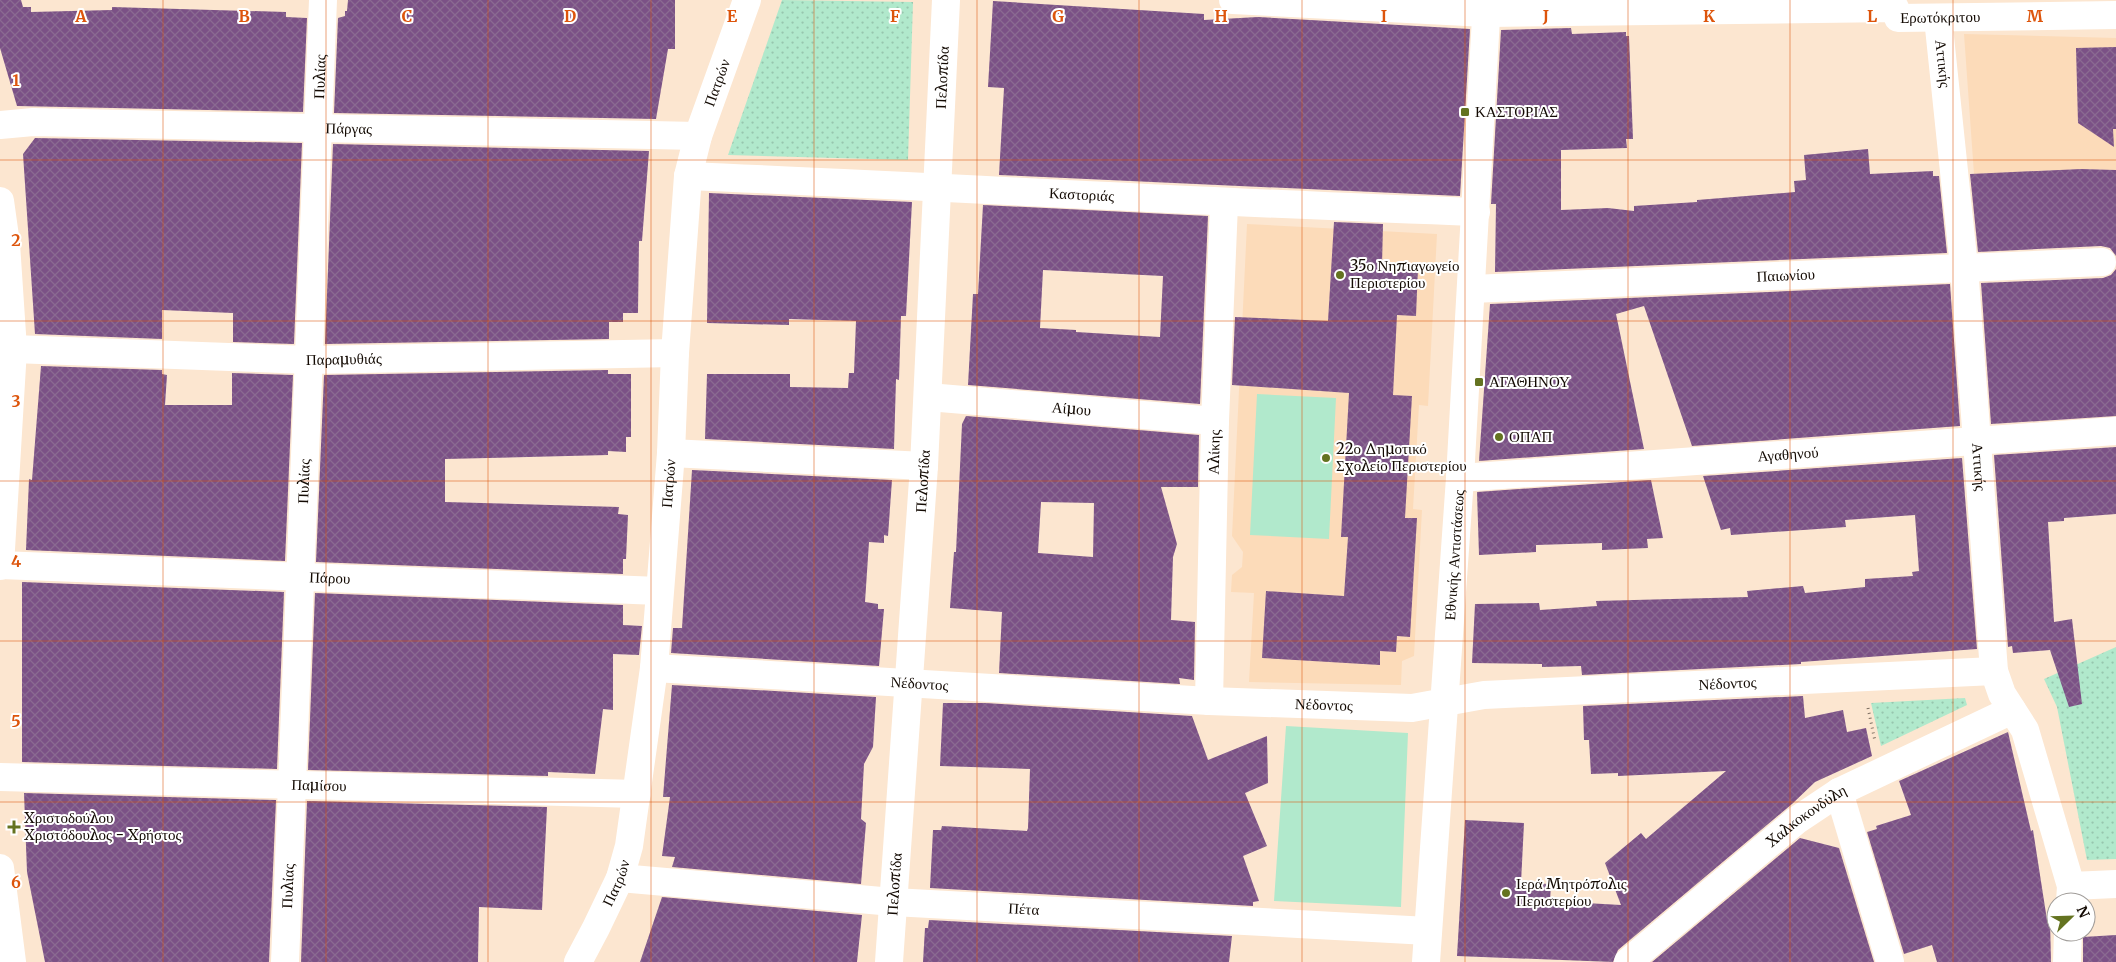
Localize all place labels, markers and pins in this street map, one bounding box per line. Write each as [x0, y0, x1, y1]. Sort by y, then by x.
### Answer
place label: ΚΑΣΤΟΡΙΑΣ [1475, 102, 1558, 121]
marker: ΚΑΣΤΟΡΙΑΣ [1459, 106, 1471, 118]
place label: 35ο Νηπιαγωγείο Περιστερίου [1350, 256, 1459, 292]
marker: 35ο Νηπιαγωγείο Περιστερίου [1334, 269, 1346, 281]
place label: ΑΓΑΘΗΝΟΥ [1489, 372, 1570, 391]
marker: ΑΓΑΘΗΝΟΥ [1473, 376, 1485, 388]
place label: ΟΠΑΠ [1509, 427, 1552, 446]
marker: ΟΠΑΠ [1493, 431, 1505, 443]
place label: 22ο Δημοτικό Σχολείο Περιστερίου [1336, 439, 1467, 475]
marker: 22ο Δημοτικό Σχολείο Περιστερίου [1320, 452, 1332, 464]
place label: Χριστοδούλου Χριστόδουλος - Χρήστος [24, 808, 182, 844]
marker: Χριστοδούλου Χριστόδουλος - Χρήστος [8, 821, 20, 833]
place label: Ιερά Μητρόπολις Περιστερίου [1516, 874, 1627, 910]
marker: Ιερά Μητρόπολις Περιστερίου [1500, 887, 1512, 899]

